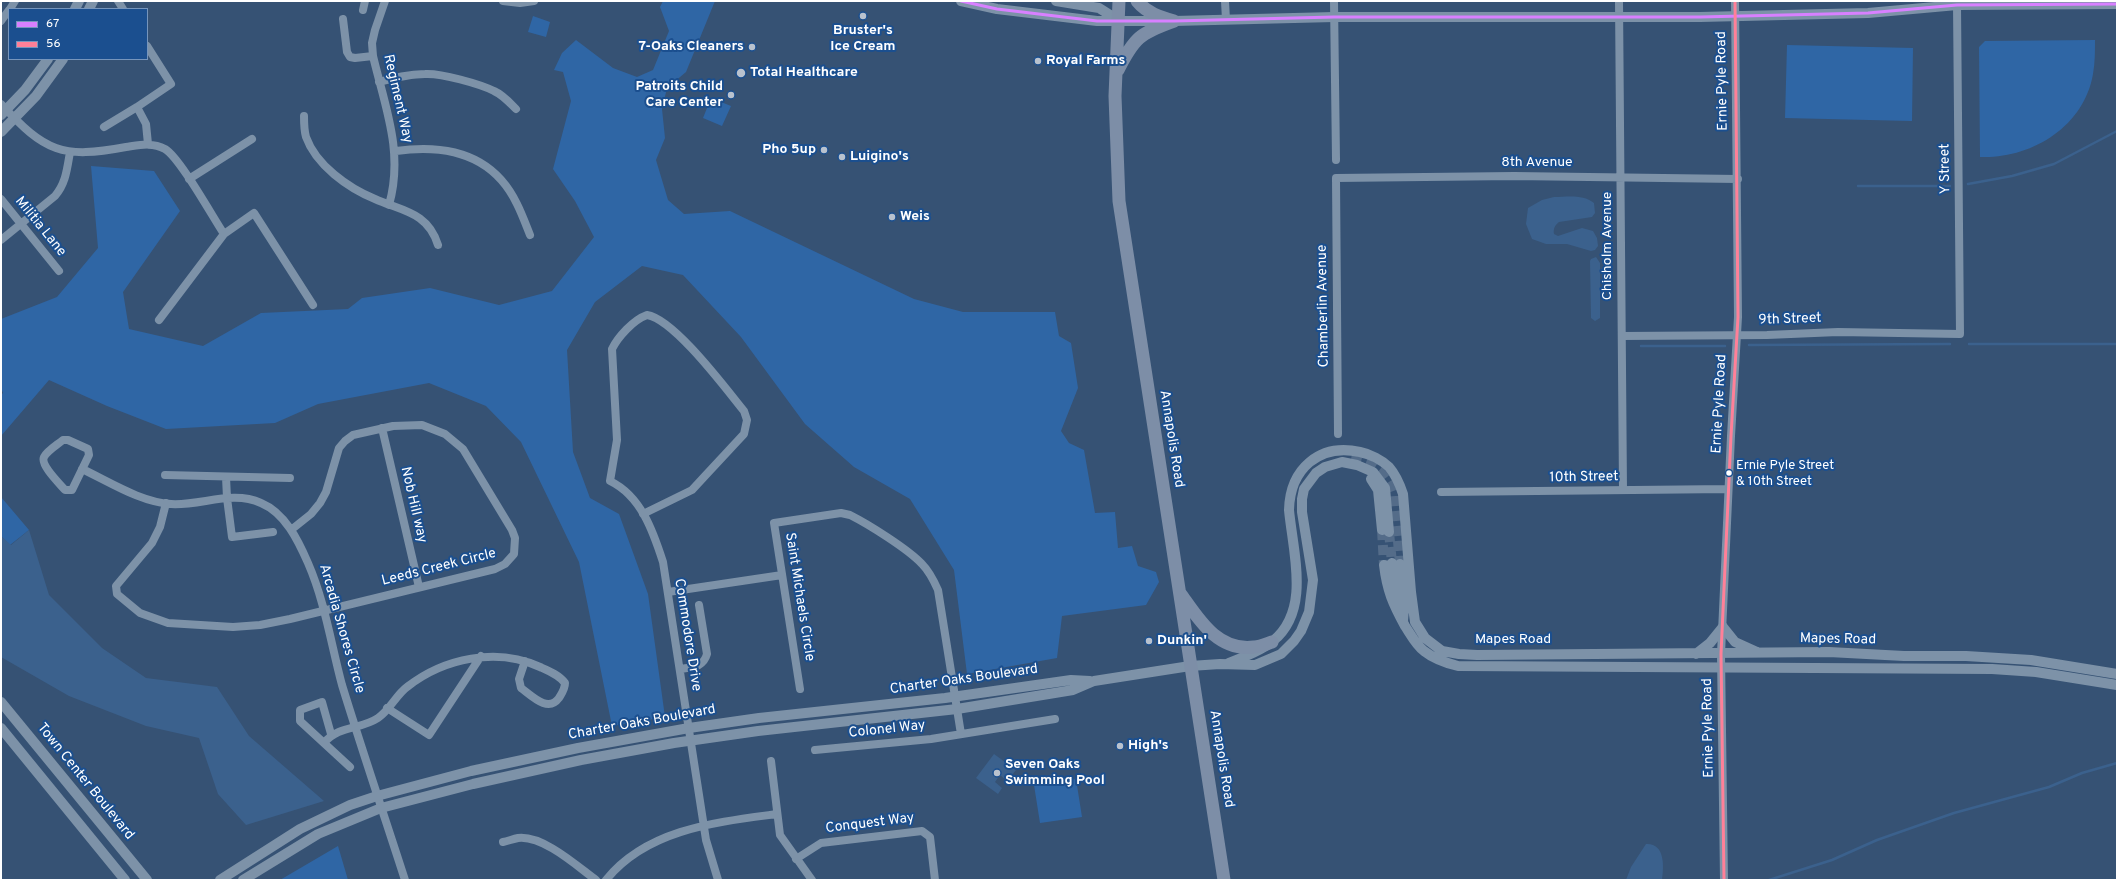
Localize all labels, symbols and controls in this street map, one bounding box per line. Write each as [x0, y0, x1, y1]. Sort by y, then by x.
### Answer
legend [8, 8, 148, 60]
marker: Bruster's Ice Cream [858, 11, 868, 21]
text: 67 [46, 16, 59, 32]
place label: Bruster's Ice Cream [830, 23, 896, 56]
street label: Ernie Pyle Road [1714, 31, 1732, 131]
text: 56 [46, 36, 61, 52]
place label: 7-Oaks Cleaners [638, 39, 744, 55]
marker: 7-Oaks Cleaners [747, 42, 757, 52]
street label: Regiment Way [379, 53, 415, 145]
place label: Royal Farms [1046, 53, 1125, 69]
marker: Royal Farms [1033, 56, 1043, 66]
place label: Total Healthcare [750, 65, 858, 81]
marker: Total Healthcare [735, 67, 747, 79]
place label: Patroits Child Care Center [635, 79, 723, 112]
marker: Patroits Child Care Center [726, 90, 736, 100]
place label: Pho 5up [762, 142, 816, 158]
street label: Y Street [1937, 143, 1955, 195]
marker: Pho 5up [819, 145, 829, 155]
place label: Luigino's [850, 149, 909, 165]
marker: Luigino's [837, 152, 847, 162]
street label: 8th Avenue [1501, 155, 1573, 171]
street label: Chisholm Avenue [1600, 192, 1616, 300]
street label: Militia Lane [11, 194, 69, 260]
place label: Weis [900, 209, 930, 225]
marker: Weis [887, 212, 897, 222]
street label: Chamberlin Avenue [1315, 244, 1333, 368]
street label: 9th Street [1758, 311, 1822, 329]
street label: Ernie Pyle Road [1709, 354, 1731, 454]
street label: Annapolis Road [1155, 389, 1187, 489]
place label: Ernie Pyle Street & 10th Street [1736, 458, 1834, 489]
street label: Nob Hill way [396, 465, 430, 545]
marker: Ernie Pyle Street & 10th Street [1724, 468, 1734, 478]
street label: 10th Street [1549, 469, 1619, 487]
street label: Saint Michaels Circle [781, 532, 817, 662]
street label: Leeds Creek Circle [380, 546, 498, 590]
street label: Arcadia Shores Circle [315, 562, 367, 696]
street label: Commodore Drive [670, 578, 704, 692]
street label: Mapes Road [1800, 631, 1876, 649]
street label: Mapes Road [1475, 632, 1551, 648]
place label: Dunkin' [1157, 633, 1207, 649]
marker: Dunkin' [1144, 636, 1154, 646]
street label: Charter Oaks Boulevard [889, 661, 1039, 699]
street label: Ernie Pyle Road [1700, 678, 1718, 778]
street label: Charter Oaks Boulevard [567, 702, 717, 744]
street label: Annapolis Road [1205, 709, 1237, 809]
street label: Colonel Way [848, 718, 926, 742]
street label: Town Center Boulevard [33, 720, 137, 844]
place label: High's [1128, 738, 1169, 754]
marker: High's [1115, 741, 1125, 751]
place label: Seven Oaks Swimming Pool [1005, 757, 1105, 790]
marker: Seven Oaks Swimming Pool [992, 768, 1002, 778]
street label: Conquest Way [825, 810, 915, 838]

